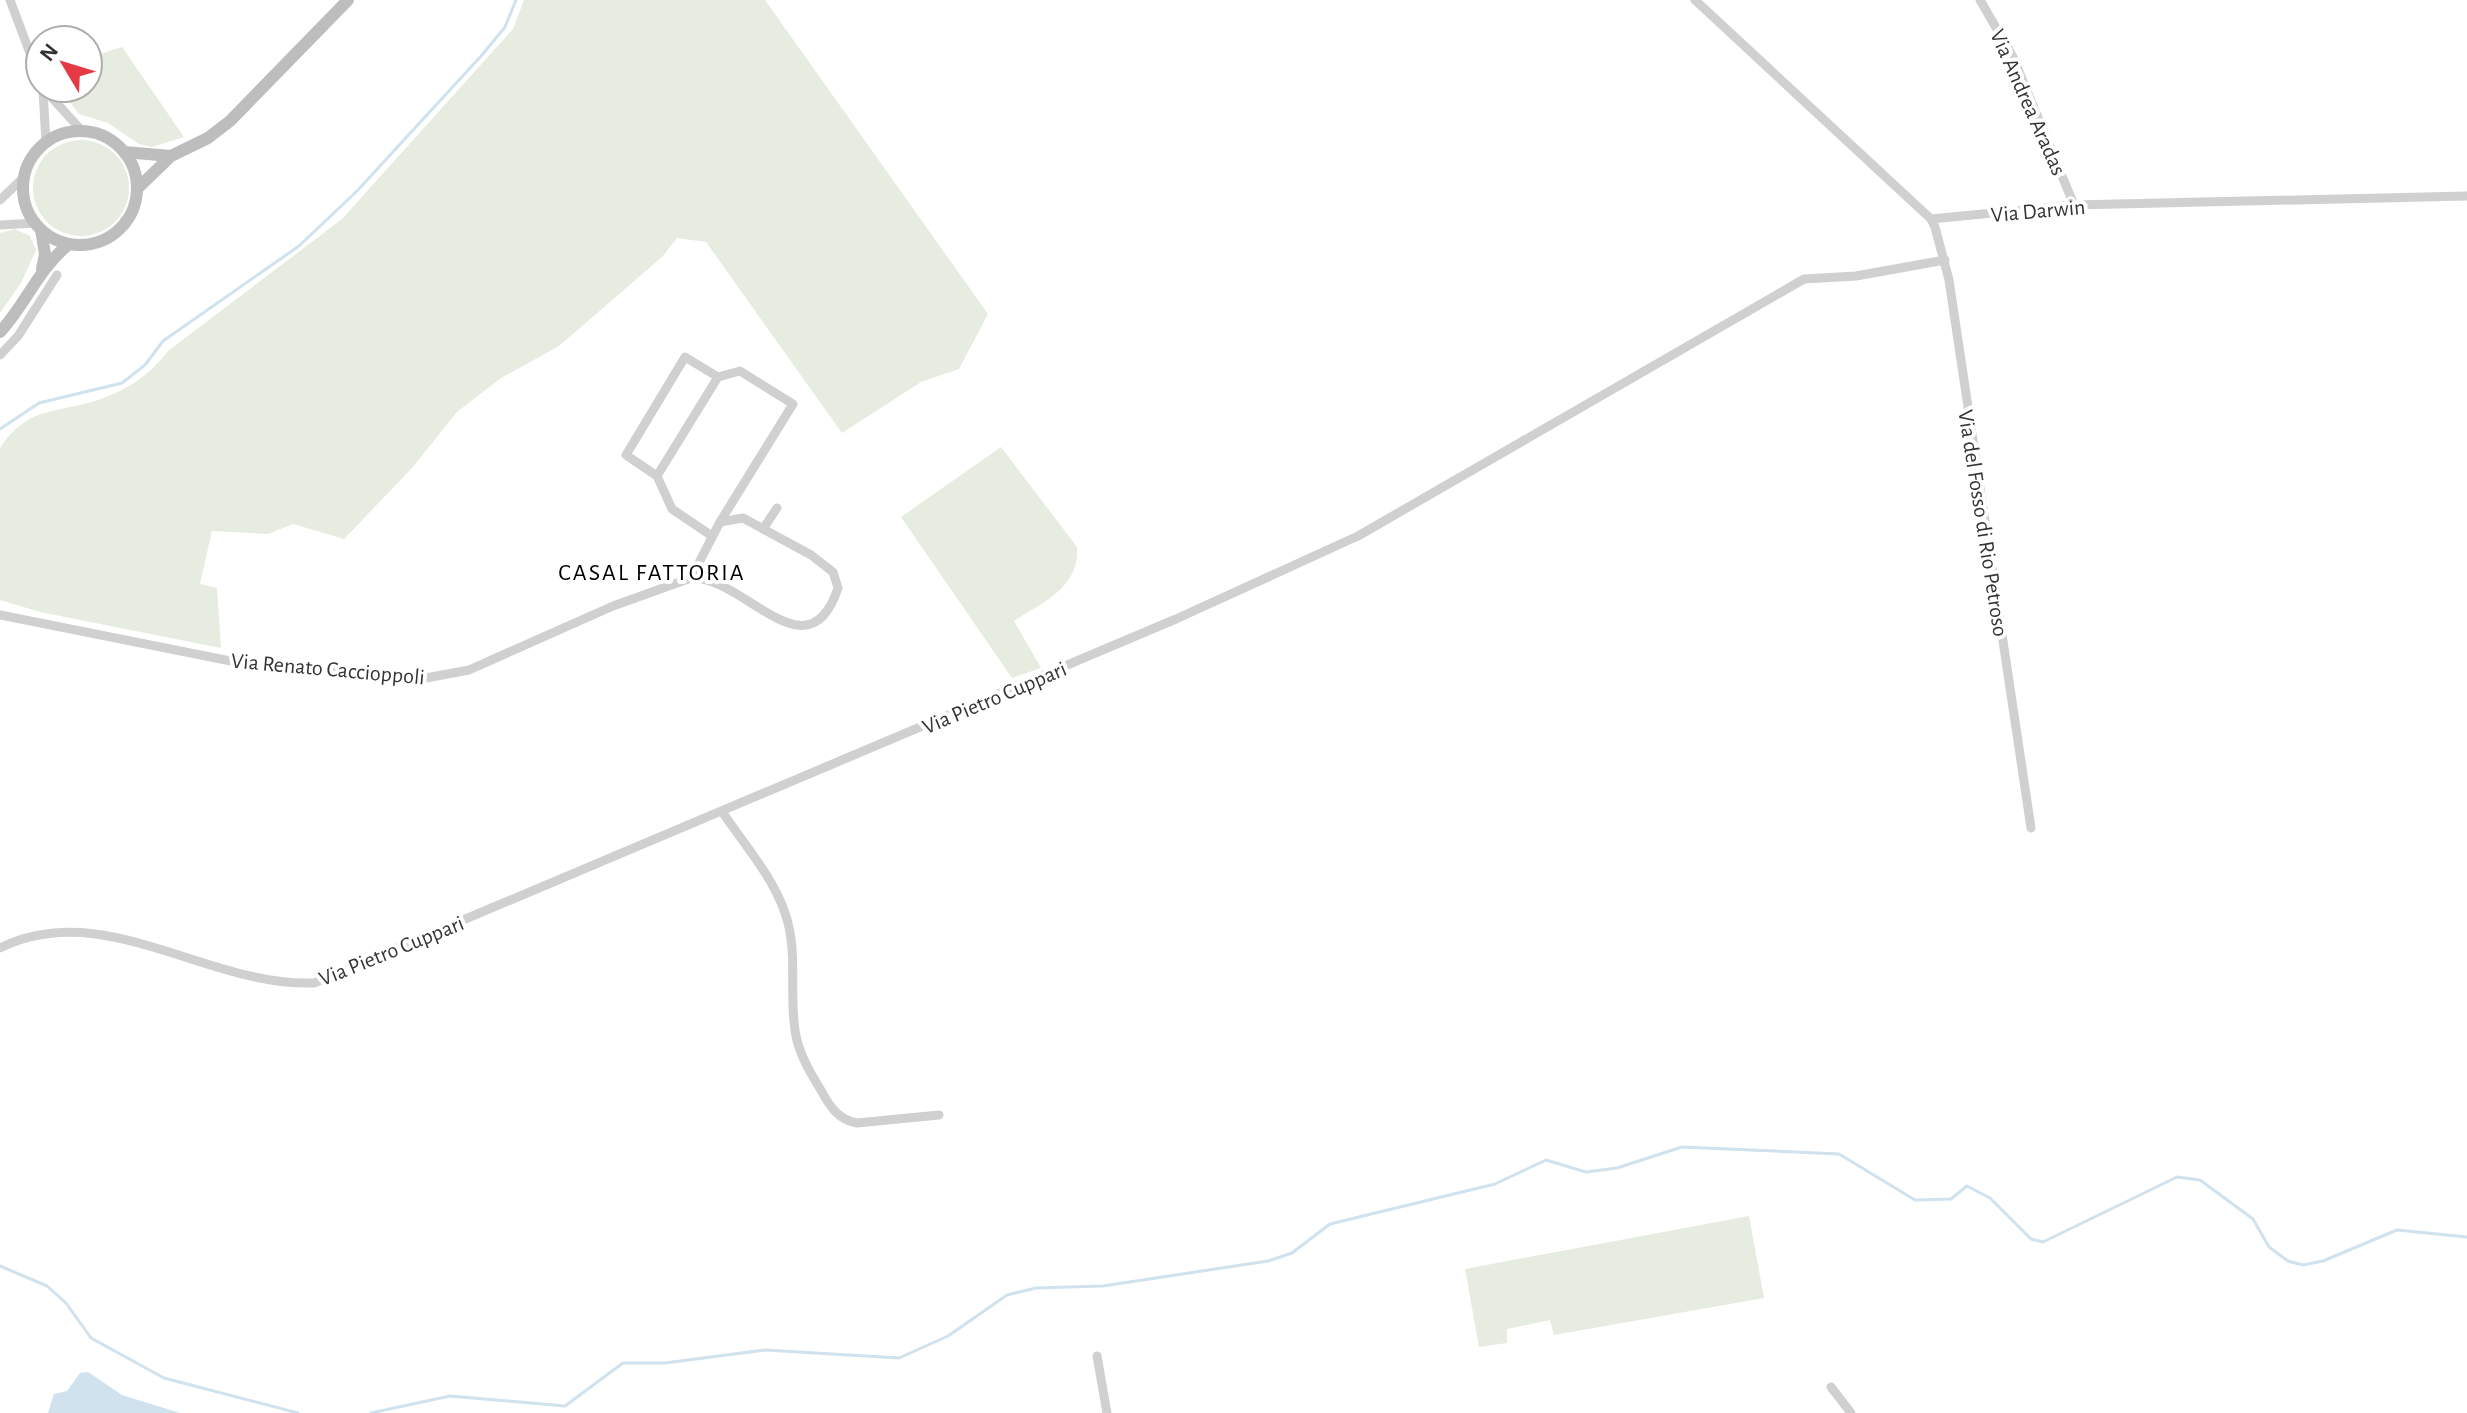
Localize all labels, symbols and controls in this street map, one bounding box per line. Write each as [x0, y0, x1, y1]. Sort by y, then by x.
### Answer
north arrow [24, 24, 104, 104]
street label: Via Andrea Aradas [1986, 26, 2070, 179]
text: N [36, 40, 62, 65]
street label: Via Darwin [1990, 196, 2086, 226]
street label: Via del Fosso di Rio Petroso [1954, 408, 2012, 638]
district label: CASAL FATTORIA [558, 561, 746, 585]
street label: Via Renato Caccioppoli [230, 650, 426, 688]
street label: Via Pietro Cuppari [919, 658, 1070, 738]
street label: Via Pietro Cuppari [316, 912, 467, 990]

